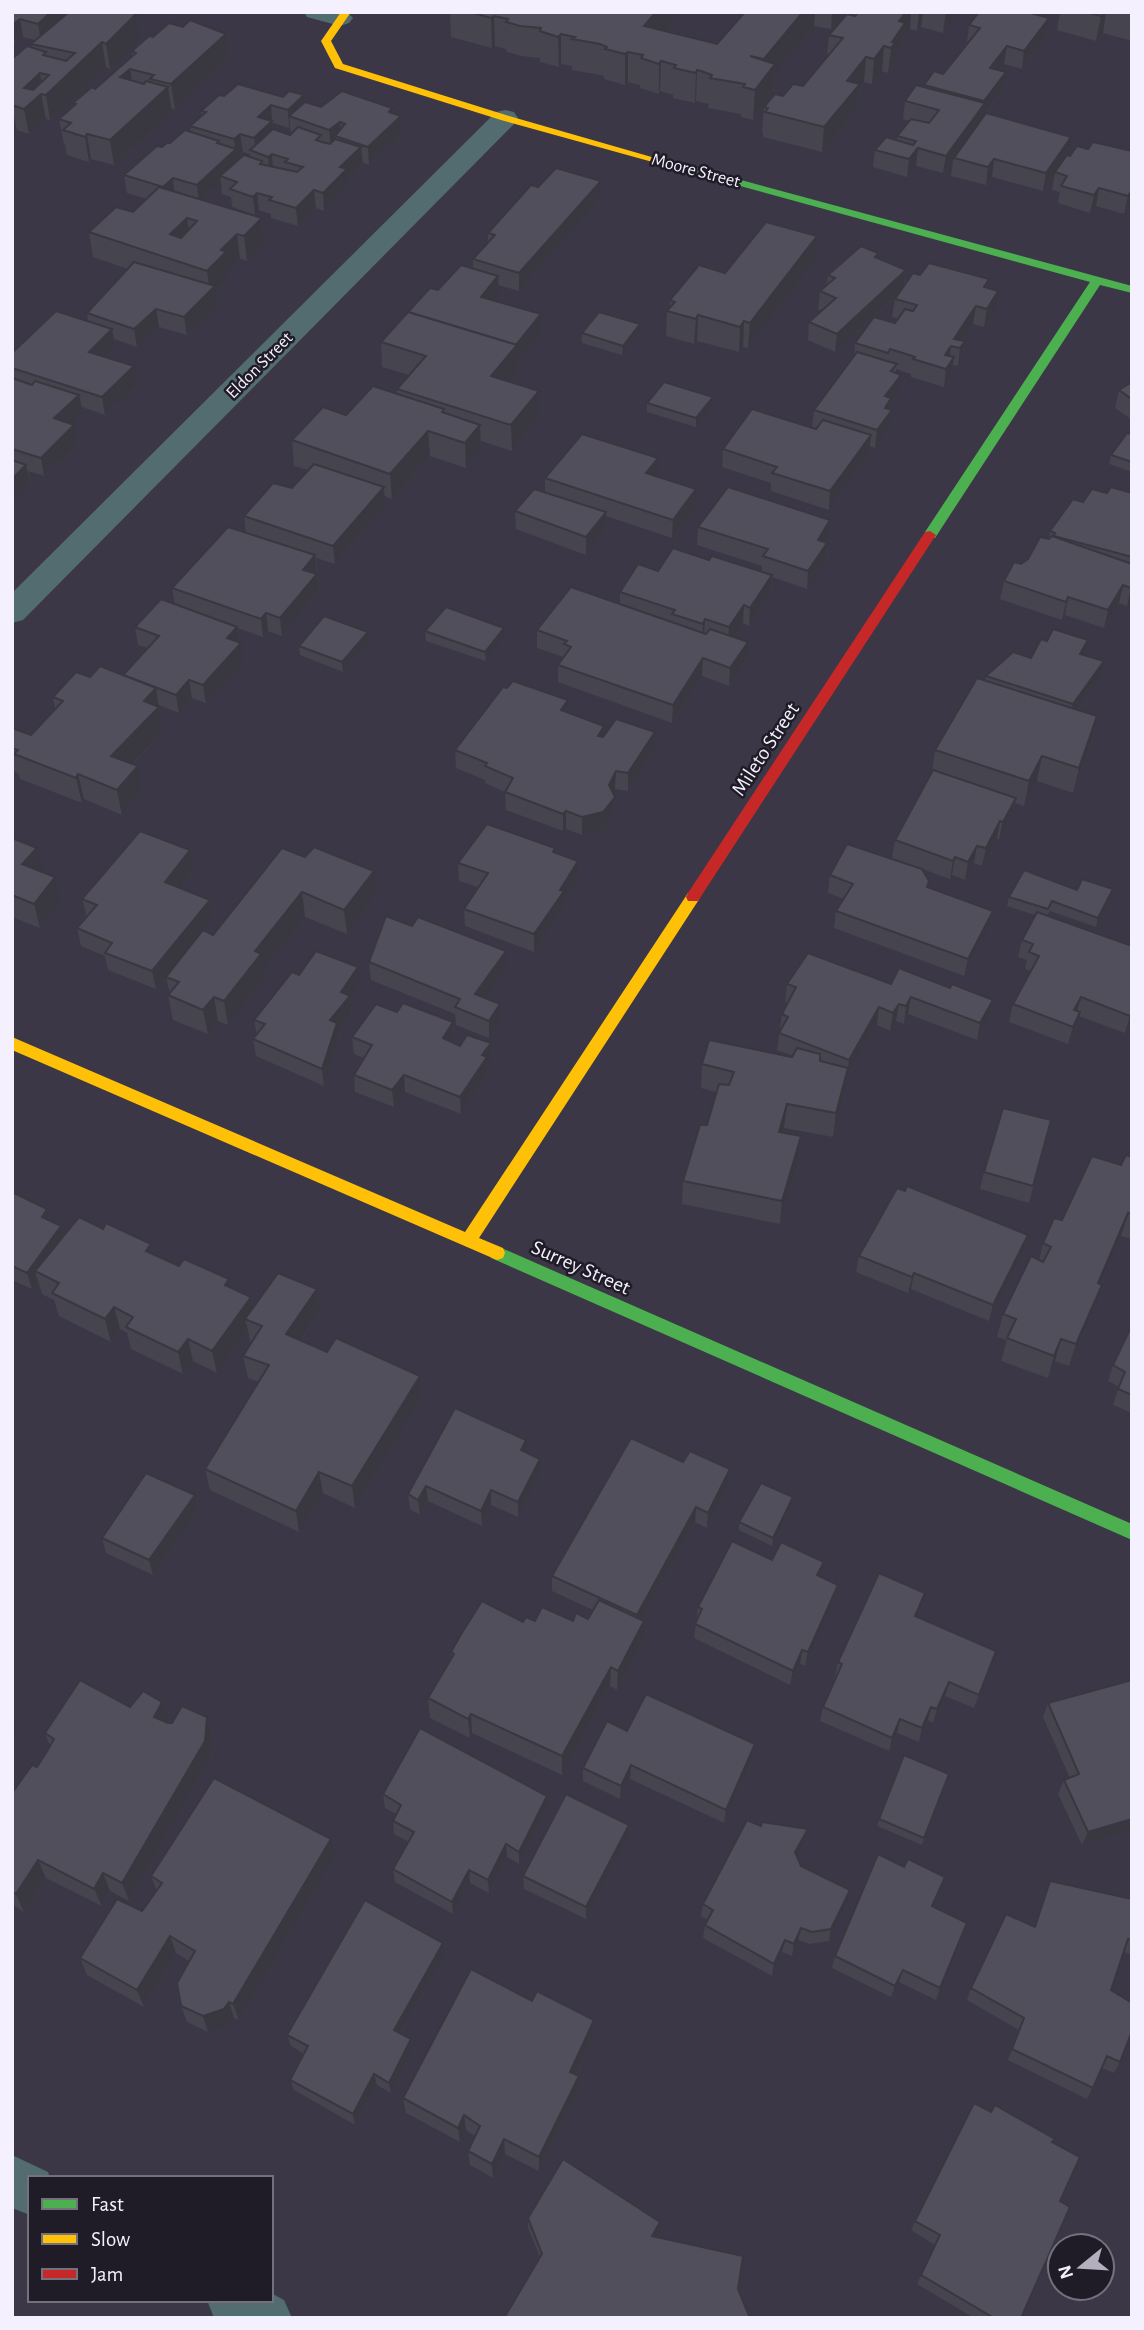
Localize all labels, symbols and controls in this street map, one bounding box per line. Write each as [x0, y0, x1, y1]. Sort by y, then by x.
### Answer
street label: Moore Street [650, 151, 742, 191]
street label: Eldon Street [223, 329, 297, 402]
street label: Mileto Street [728, 699, 803, 799]
street label: Surrey Street [528, 1236, 634, 1299]
legend [28, 2176, 273, 2302]
text: Fast [91, 2194, 124, 2215]
text: Slow [91, 2229, 130, 2250]
north arrow [1046, 2232, 1116, 2302]
text: N [1055, 2263, 1077, 2281]
text: Jam [91, 2264, 123, 2285]

